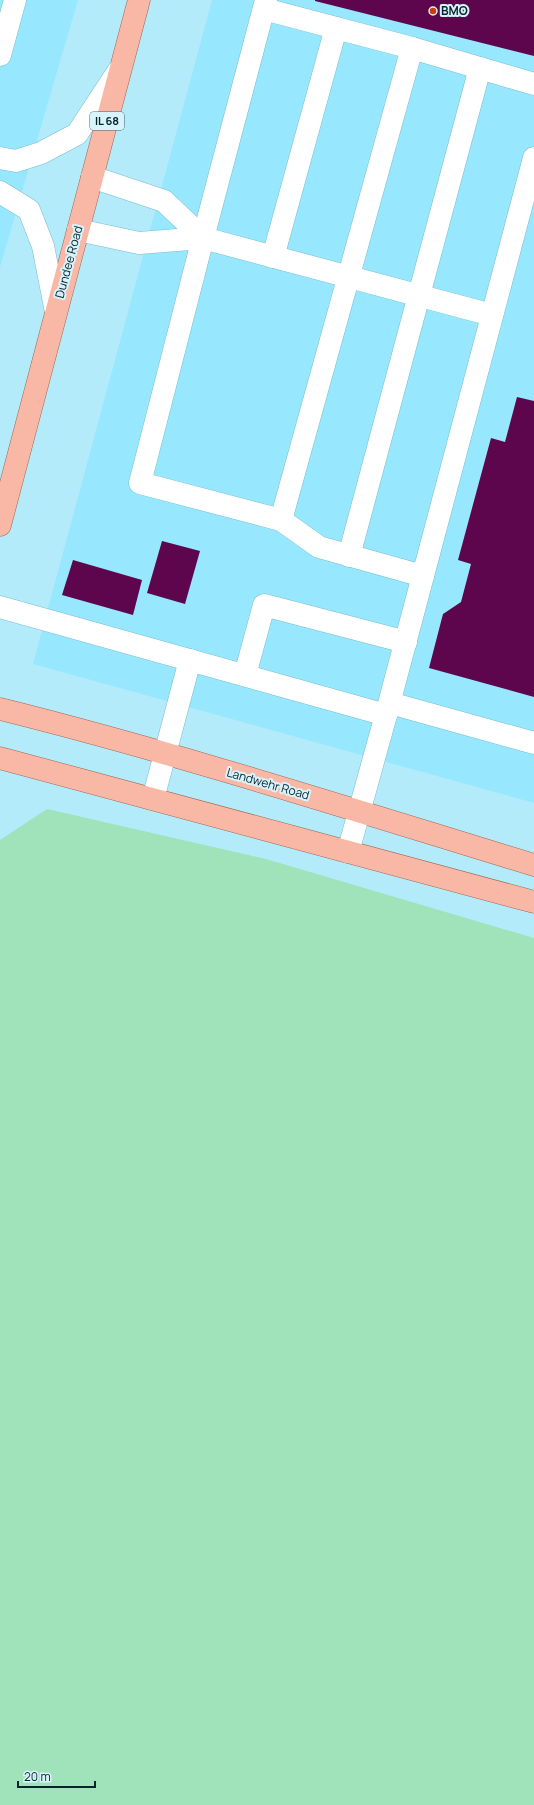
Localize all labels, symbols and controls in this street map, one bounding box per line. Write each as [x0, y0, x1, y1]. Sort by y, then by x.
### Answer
place label: BMO [441, 2, 468, 19]
marker: BMO [428, 6, 438, 16]
road number: IL 68 [90, 112, 124, 130]
street label: Dundee Road [51, 224, 86, 300]
street label: Landwehr Road [225, 764, 311, 803]
scale bar [18, 1763, 95, 1789]
text: 20 m [24, 1768, 51, 1785]

